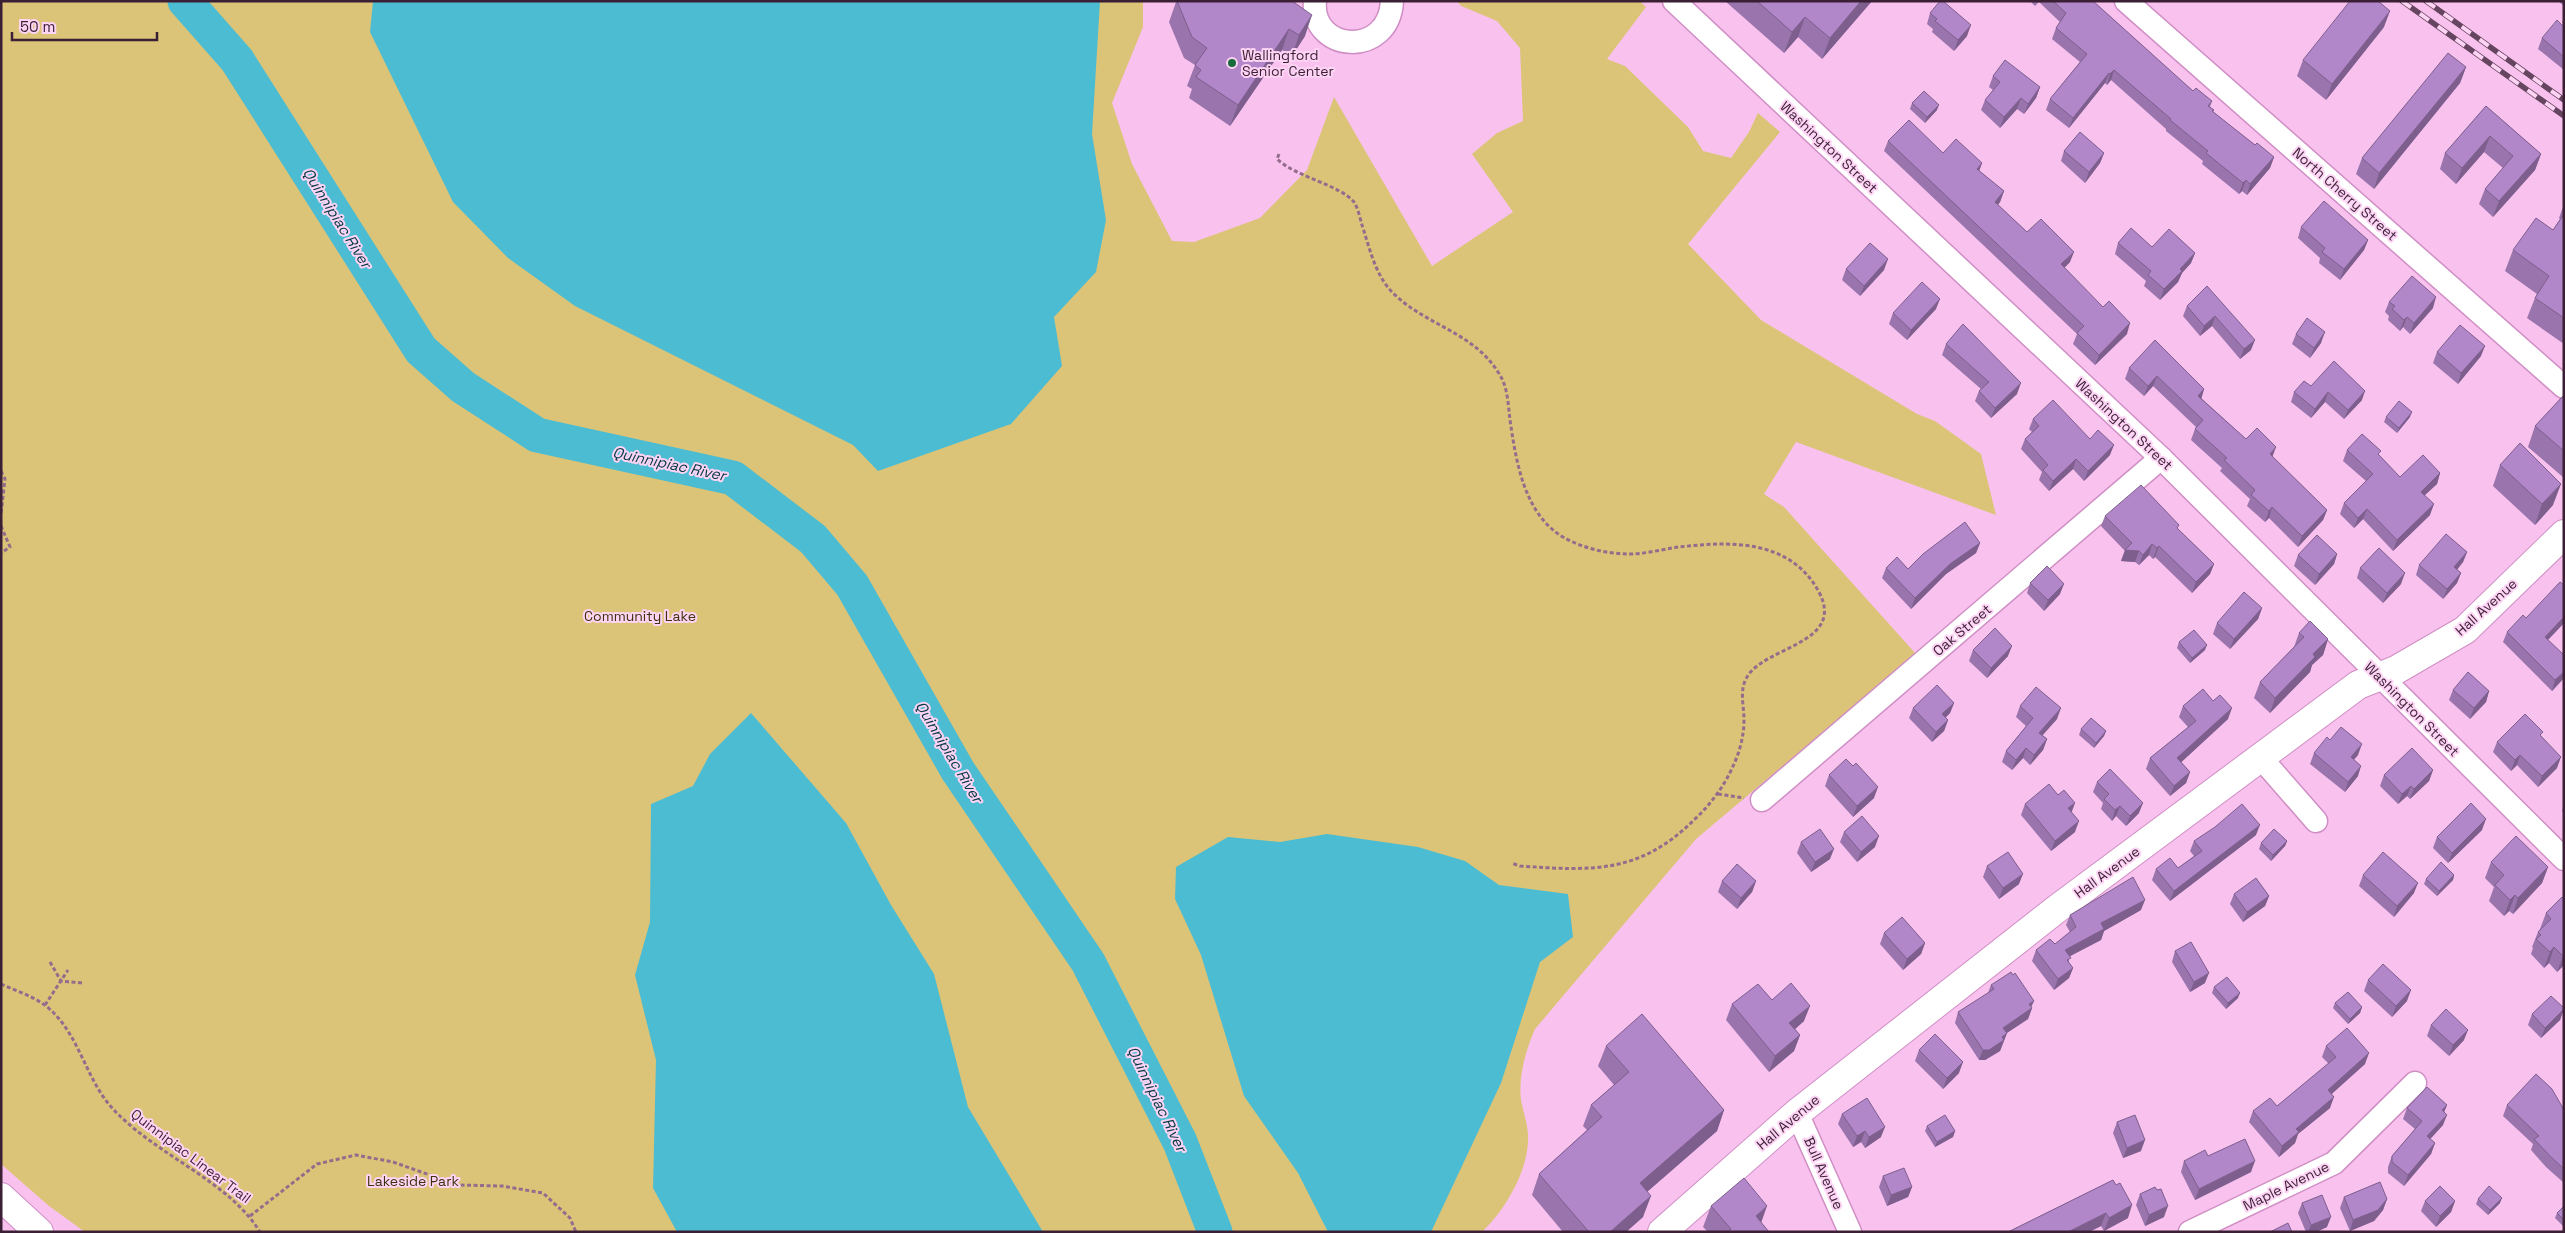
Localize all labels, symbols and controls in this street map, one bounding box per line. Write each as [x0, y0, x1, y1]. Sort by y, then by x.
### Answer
scale bar [12, 10, 158, 42]
text: 50 m [20, 17, 55, 36]
place label: Wallingford Senior Center [1242, 46, 1334, 80]
marker: Wallingford Senior Center [1226, 57, 1238, 69]
street label: Washington Street [1776, 97, 1882, 197]
street label: North Cherry Street [2289, 144, 2401, 244]
water label: Quinnipiac River [299, 164, 377, 273]
street label: Washington Street [2071, 374, 2177, 474]
water label: Quinnipiac River [611, 442, 729, 485]
street label: Hall Avenue [2451, 575, 2521, 639]
street label: Oak Street [1929, 600, 1995, 660]
park label: Community Lake [584, 607, 696, 625]
street label: Washington Street [2361, 658, 2463, 760]
water label: Quinnipiac River [912, 698, 988, 807]
street label: Hall Avenue [2071, 842, 2143, 902]
water label: Quinnipiac River [1124, 1043, 1192, 1156]
street label: Hall Avenue [1753, 1090, 1823, 1154]
street label: Quinnipiac Linear Trail [127, 1105, 255, 1207]
street label: Bull Avenue [1800, 1134, 1848, 1212]
street label: Maple Avenue [2240, 1157, 2332, 1215]
park label: Lakeside Park [367, 1172, 459, 1190]

